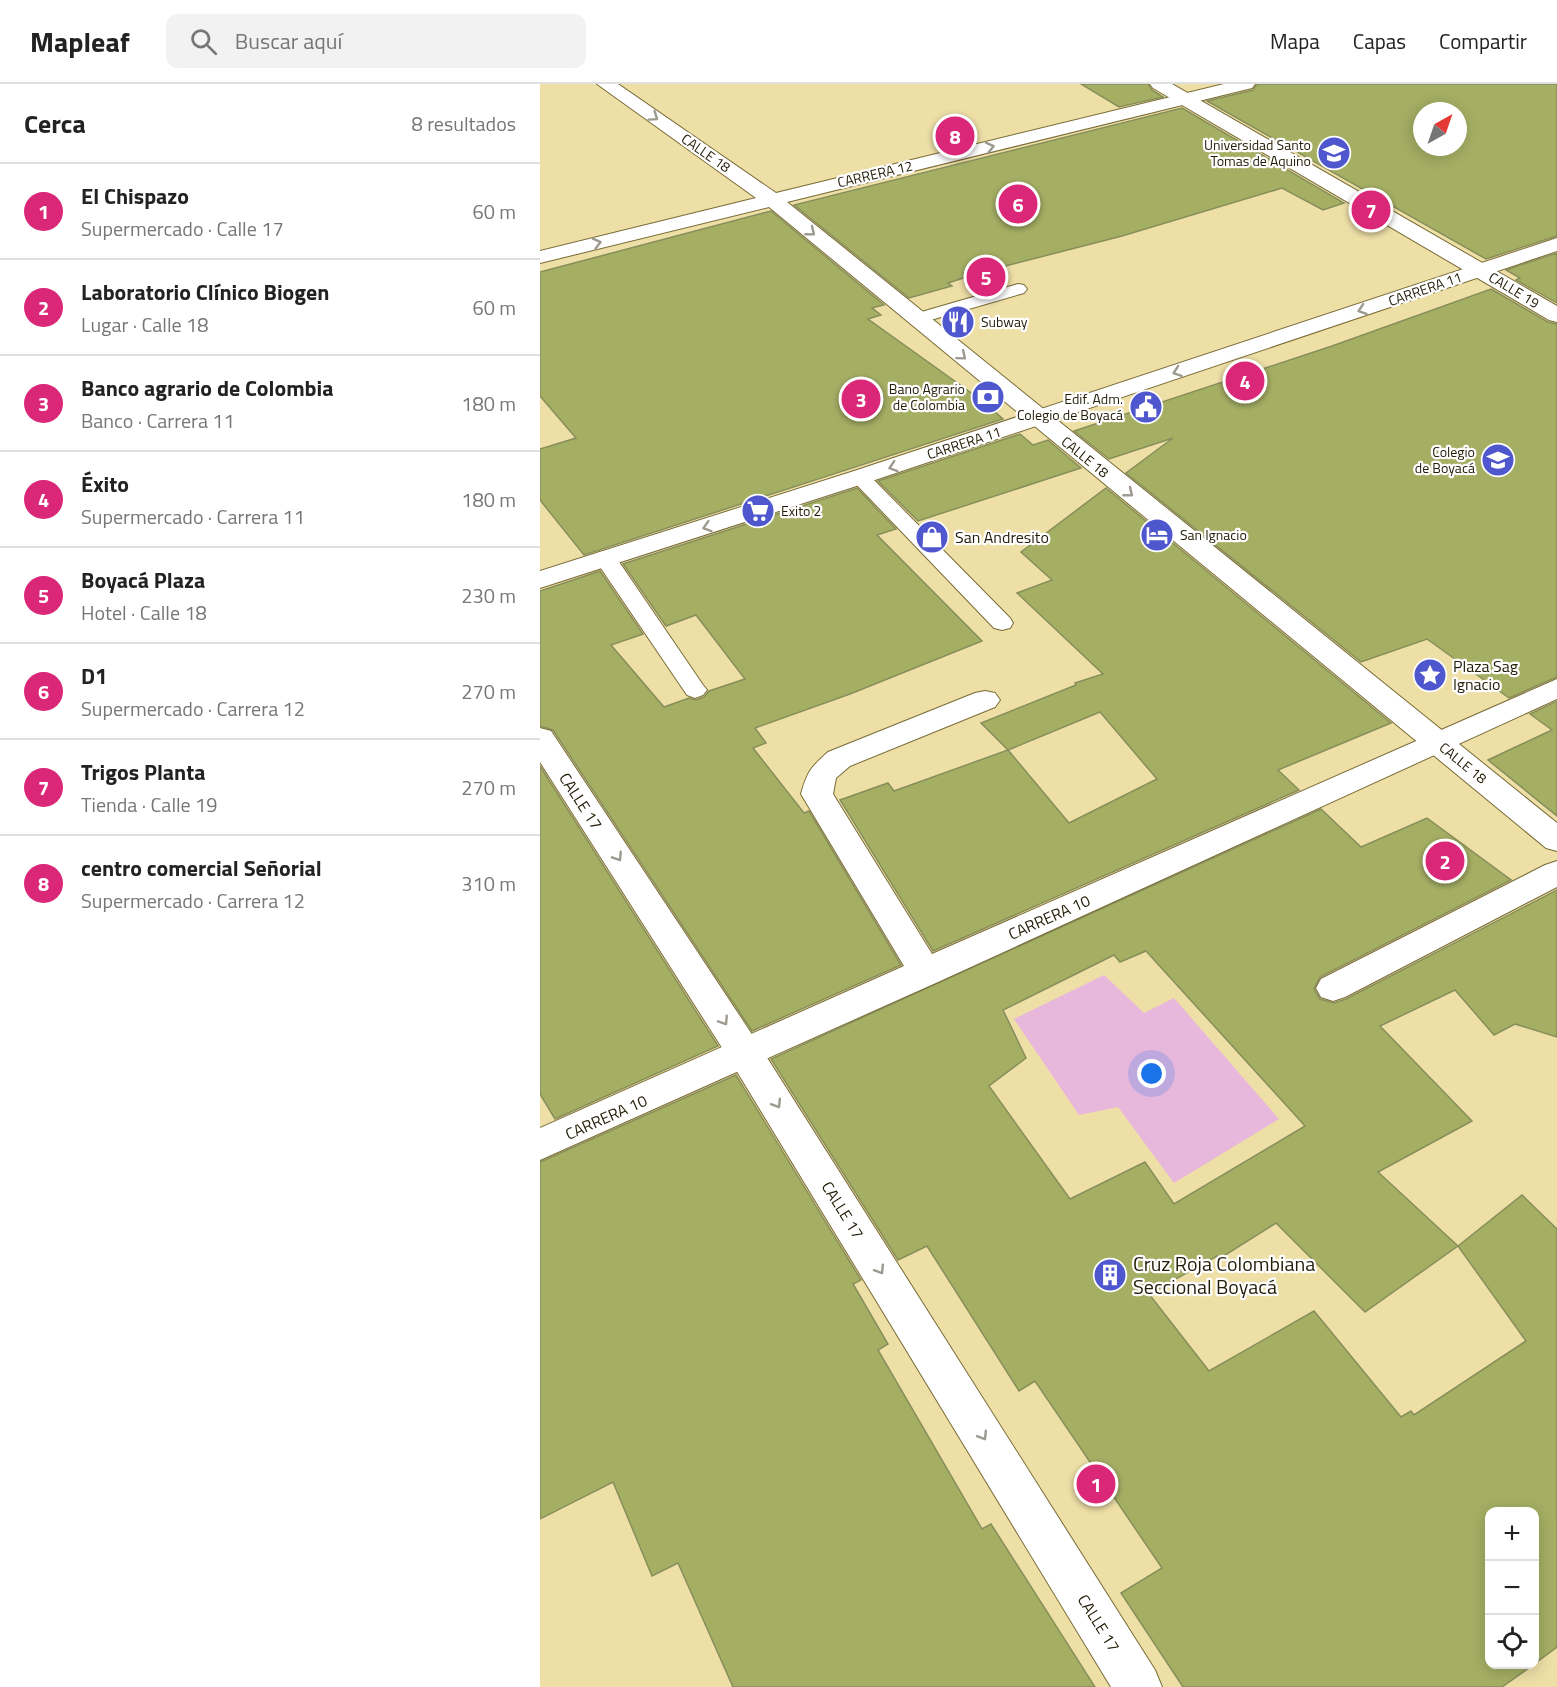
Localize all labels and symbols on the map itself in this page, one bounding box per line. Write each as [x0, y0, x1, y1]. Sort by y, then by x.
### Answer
north arrow [1413, 102, 1467, 156]
one-way arrow [647, 110, 658, 121]
pin: 8 [936, 113, 974, 158]
street label: CALLE 18 [677, 128, 735, 177]
place label: Universidad Santo Tomas de Aquino [1204, 134, 1311, 171]
school or university icon: Universidad Santo Tomas de Aquino [1316, 135, 1352, 171]
one-way arrow [985, 141, 995, 154]
street label: CARRERA 12 [835, 155, 915, 192]
pin: 6 [998, 182, 1038, 226]
pin: 7 [1352, 188, 1390, 232]
one-way arrow [805, 225, 816, 236]
one-way arrow [592, 237, 602, 250]
pin: 5 [966, 254, 1006, 300]
street label: CARRERA 11 [1385, 266, 1464, 311]
street label: CALLE 19 [1485, 266, 1544, 313]
one-way arrow [1357, 302, 1368, 315]
restaurant icon: Subway [940, 304, 976, 340]
place label: Subway [981, 311, 1028, 332]
one-way arrow [955, 349, 966, 360]
pin: 4 [1226, 358, 1264, 404]
one-way arrow [1172, 364, 1183, 377]
pin: 3 [842, 376, 880, 422]
place label: Bano Agrario de Colombia [889, 378, 965, 415]
bank icon: Bano Agrario de Colombia [970, 379, 1006, 415]
place label: Edif. Adm. Colegio de Boyacá [1017, 388, 1123, 425]
public building icon: Edif. Adm. Colegio de Boyacá [1128, 389, 1164, 425]
street label: CARRERA 11 [924, 421, 1004, 464]
street label: CALLE 18 [1057, 431, 1114, 482]
place label: Colegio de Boyacá [1415, 441, 1475, 478]
school or university icon: Colegio de Boyacá [1480, 442, 1516, 478]
one-way arrow [888, 459, 899, 472]
one-way arrow [1122, 485, 1133, 496]
supermarket icon: Exito 2 [740, 493, 776, 529]
place label: Exito 2 [781, 500, 821, 521]
hotel icon: San Ignacio [1139, 517, 1175, 553]
shop icon: San Andresito [914, 519, 950, 555]
one-way arrow [702, 520, 713, 532]
place label: San Ignacio [1180, 524, 1247, 545]
place label: San Andresito [955, 525, 1049, 549]
place label: Plaza Sag Ignacio [1453, 654, 1518, 696]
place icon: Plaza Sag Ignacio [1412, 657, 1448, 693]
street label: CALLE 18 [1435, 737, 1492, 788]
street label: CALLE 17 [554, 768, 608, 834]
pin: 2 [1426, 838, 1464, 884]
one-way arrow [611, 851, 622, 862]
street label: CARRERA 10 [1004, 888, 1094, 946]
one-way arrow [717, 1015, 729, 1025]
your location [1137, 1059, 1166, 1088]
street label: CARRERA 10 [561, 1088, 651, 1146]
one-way arrow [770, 1098, 782, 1108]
street label: CALLE 17 [816, 1177, 870, 1243]
place label: Cruz Roja Colombiana Seccional Boyacá [1133, 1248, 1315, 1302]
building icon: Cruz Roja Colombiana Seccional Boyacá [1092, 1257, 1128, 1293]
one-way arrow [872, 1264, 884, 1274]
one-way arrow [975, 1430, 987, 1440]
pin: 1 [1076, 1462, 1116, 1506]
street label: CALLE 17 [1072, 1590, 1126, 1656]

